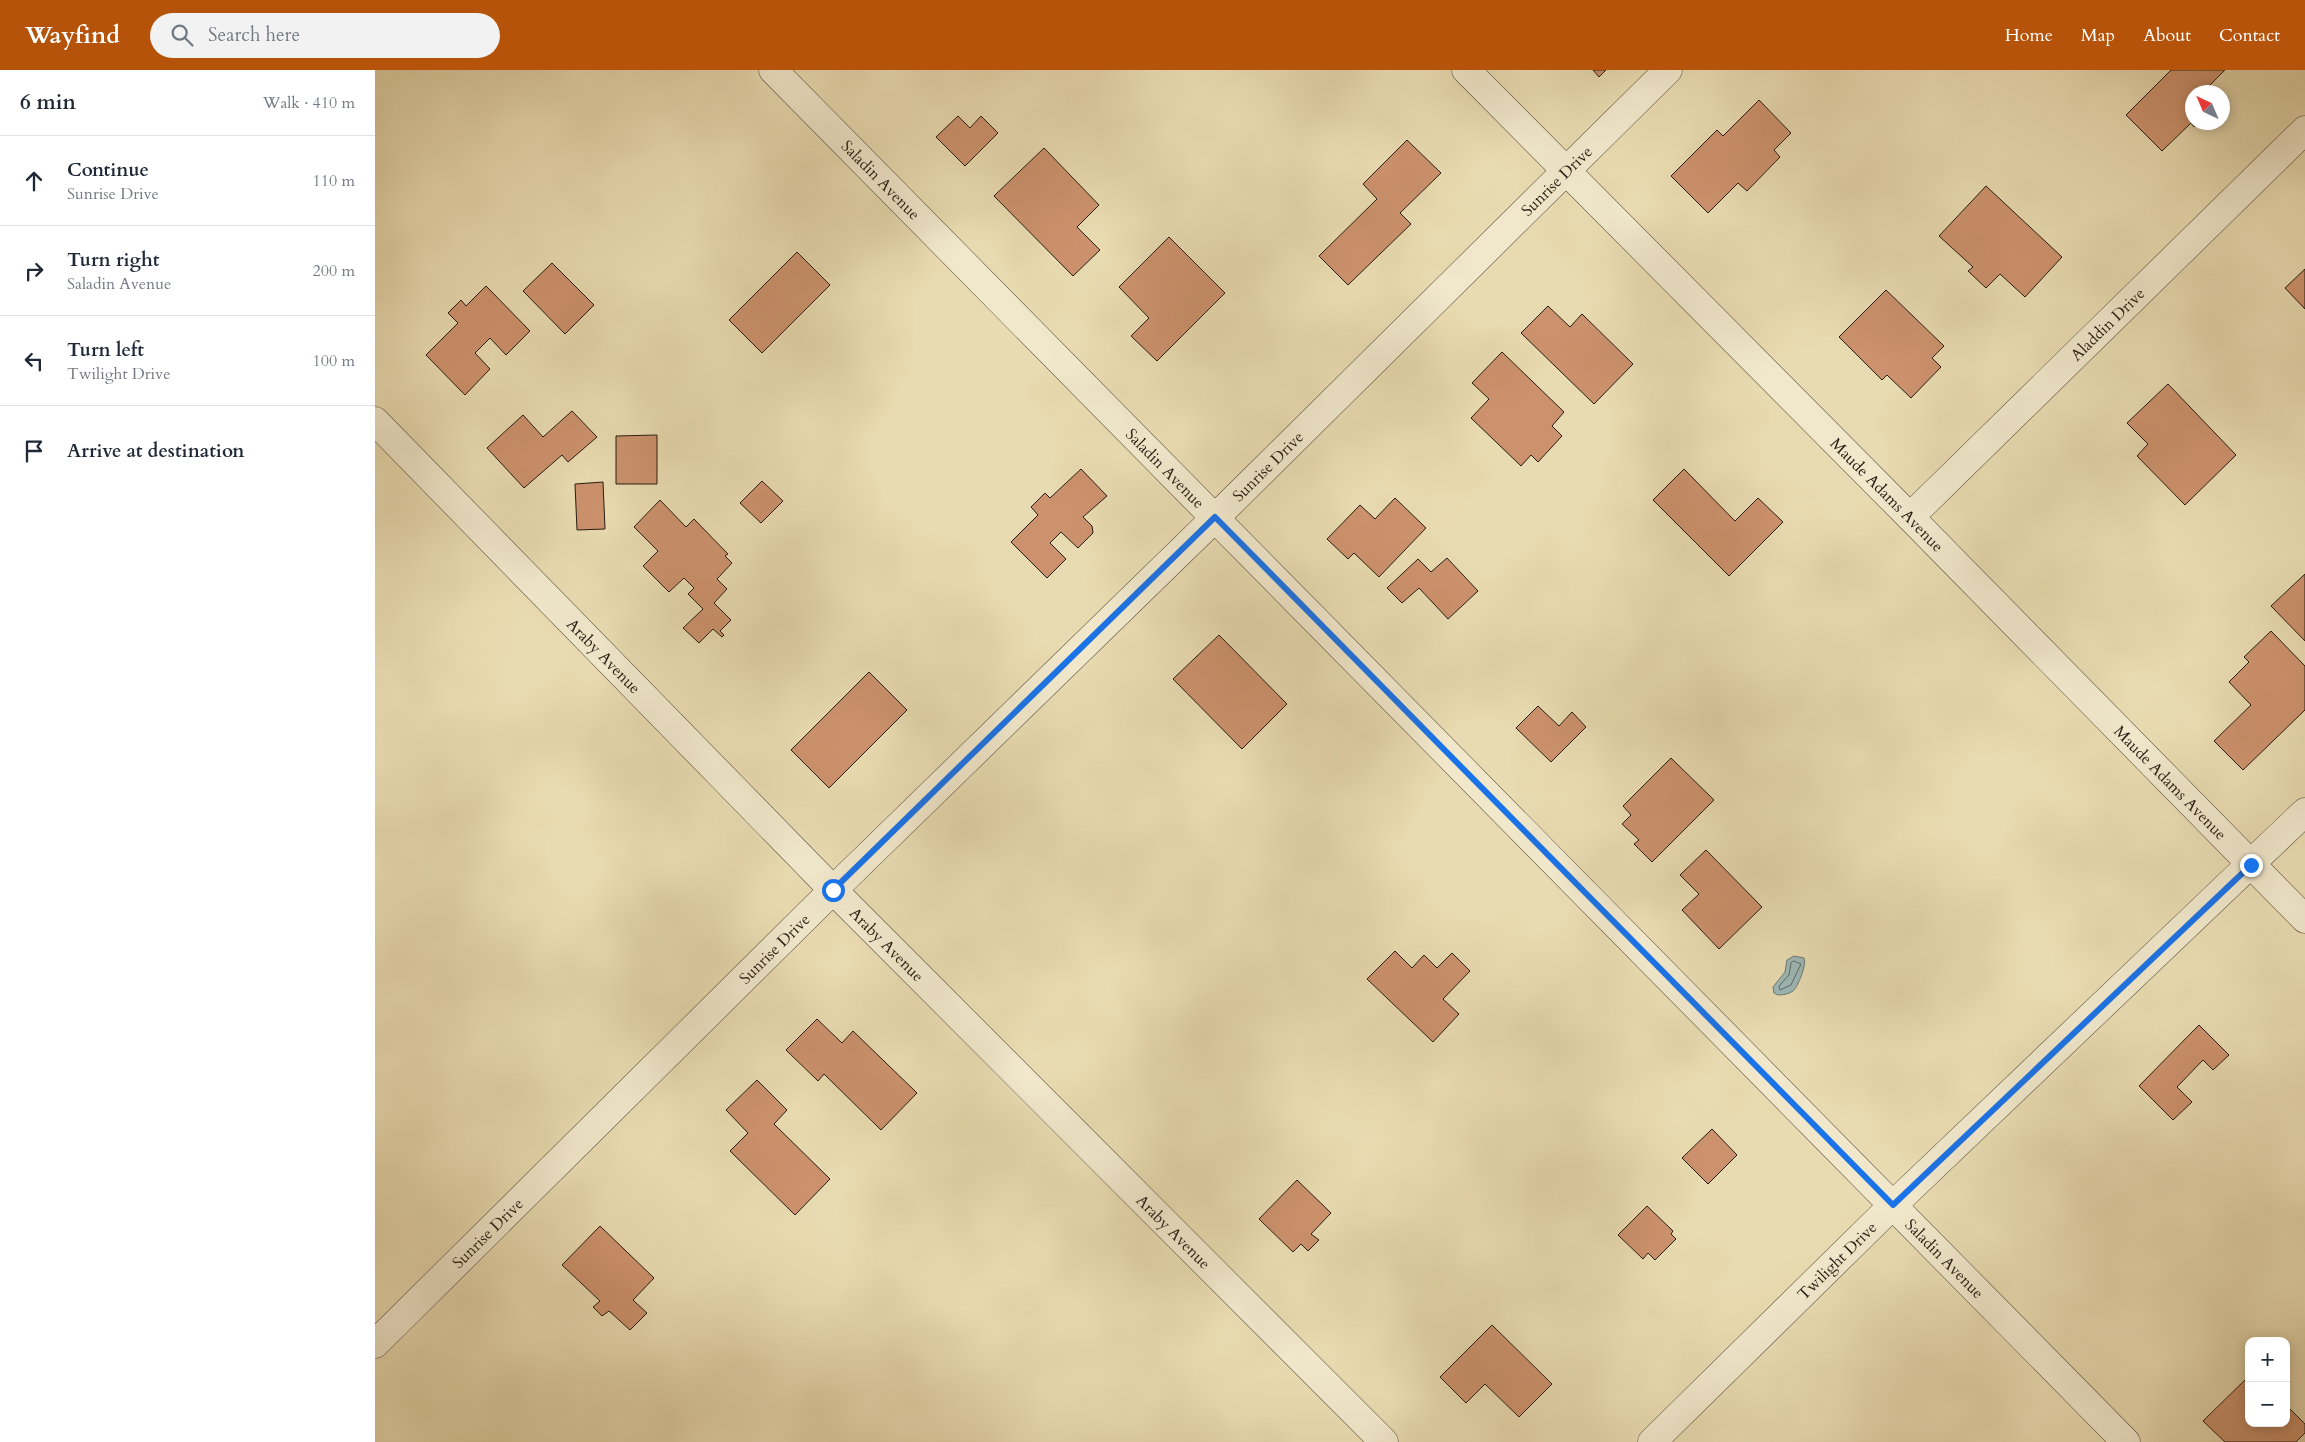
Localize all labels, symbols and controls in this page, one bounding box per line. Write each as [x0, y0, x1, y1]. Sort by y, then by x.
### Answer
search box [150, 13, 500, 58]
text: Wayfind [25, 19, 120, 52]
icon: search [168, 21, 196, 49]
text: Search here [208, 22, 300, 48]
text: Home [2005, 23, 2053, 48]
text: Map [2081, 23, 2115, 48]
text: About [2143, 23, 2191, 48]
text: Contact [2219, 23, 2280, 48]
north arrow [2185, 85, 2230, 130]
text: 6 min [20, 88, 76, 117]
text: Walk · 410 m [263, 92, 355, 114]
street label: Saladin Avenue [836, 136, 925, 225]
street label: Sunrise Drive [1517, 141, 1597, 221]
text: Continue [67, 157, 149, 183]
icon: ahead [20, 167, 48, 195]
text: 110 m [313, 170, 355, 192]
text: Sunrise Drive [67, 183, 159, 205]
text: Turn right [67, 247, 159, 273]
icon: right [20, 257, 48, 285]
text: 200 m [313, 260, 355, 282]
text: Saladin Avenue [67, 273, 171, 295]
street label: Aladdin Drive [2066, 283, 2150, 366]
text: Turn left [67, 337, 144, 363]
icon: left [20, 347, 48, 375]
text: 100 m [313, 350, 355, 372]
text: Twilight Drive [67, 363, 170, 385]
street label: Saladin Avenue [1120, 424, 1209, 514]
street label: Sunrise Drive [1228, 427, 1309, 507]
street label: Maude Adams Avenue [1825, 433, 1948, 557]
icon: arrive [20, 437, 48, 465]
text: Arrive at destination [67, 438, 244, 464]
street label: Araby Avenue [562, 614, 645, 699]
street label: Maude Adams Avenue [2109, 721, 2231, 845]
route end [2240, 854, 2263, 877]
route start [822, 879, 845, 902]
street label: Araby Avenue [844, 903, 928, 987]
street label: Sunrise Drive [734, 909, 815, 989]
street label: Araby Avenue [1131, 1190, 1215, 1274]
street label: Sunrise Drive [448, 1193, 528, 1274]
street label: Saladin Avenue [1900, 1214, 1989, 1304]
street label: Twilight Drive [1793, 1217, 1882, 1305]
map controls [2245, 1337, 2290, 1427]
button: + [2245, 1337, 2290, 1382]
button: − [2245, 1382, 2290, 1427]

